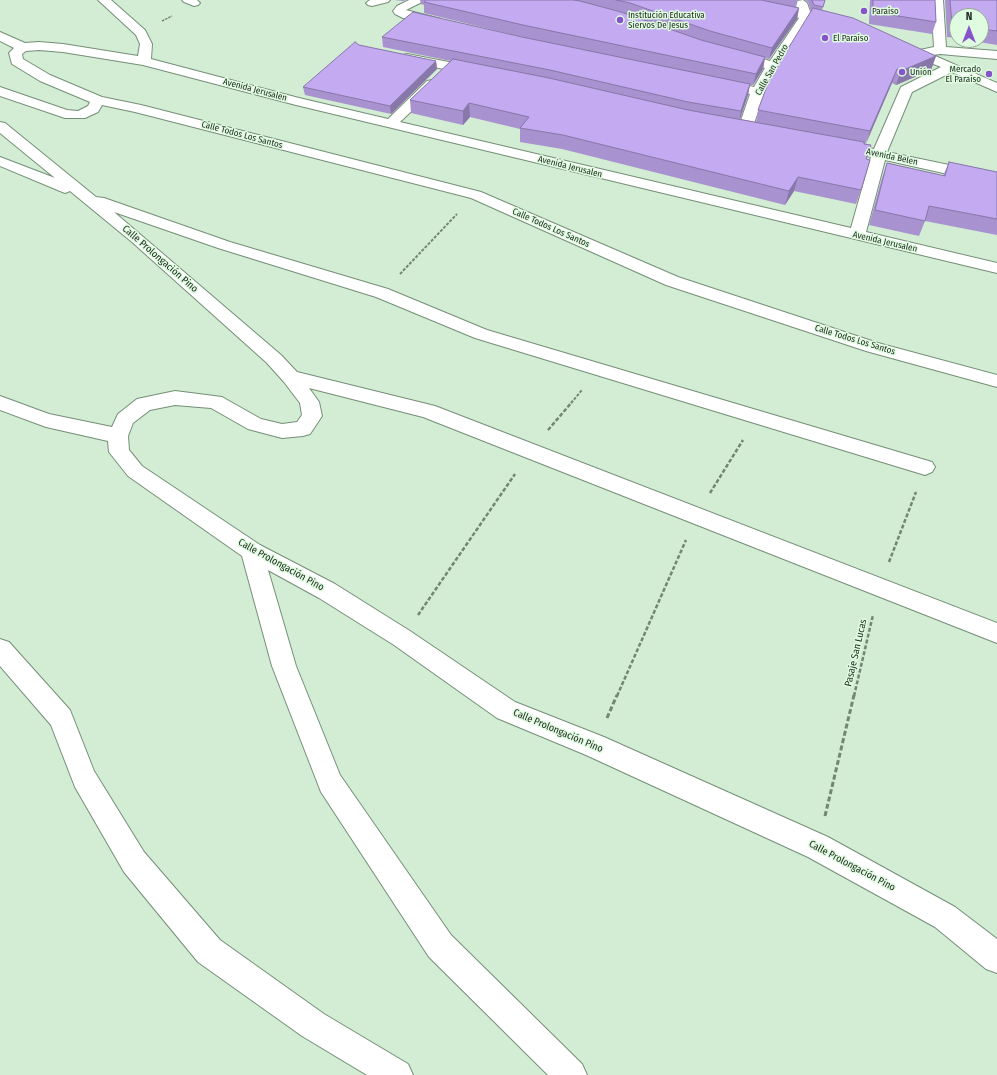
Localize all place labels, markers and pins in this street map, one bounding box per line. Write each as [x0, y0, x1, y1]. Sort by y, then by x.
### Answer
marker: Paraíso [859, 6, 869, 16]
place label: Paraíso [872, 6, 899, 16]
place label: Institución Educativa Siervos De Jesus [628, 10, 705, 31]
marker: Institución Educativa Siervos De Jesus [615, 15, 625, 25]
marker: El Paraíso [820, 33, 830, 43]
place label: El Paraíso [833, 33, 868, 43]
place label: Mercado El Paraíso [946, 64, 981, 85]
marker: Unión [897, 67, 907, 77]
place label: Unión [910, 67, 932, 77]
marker: Mercado El Paraíso [984, 69, 994, 79]

